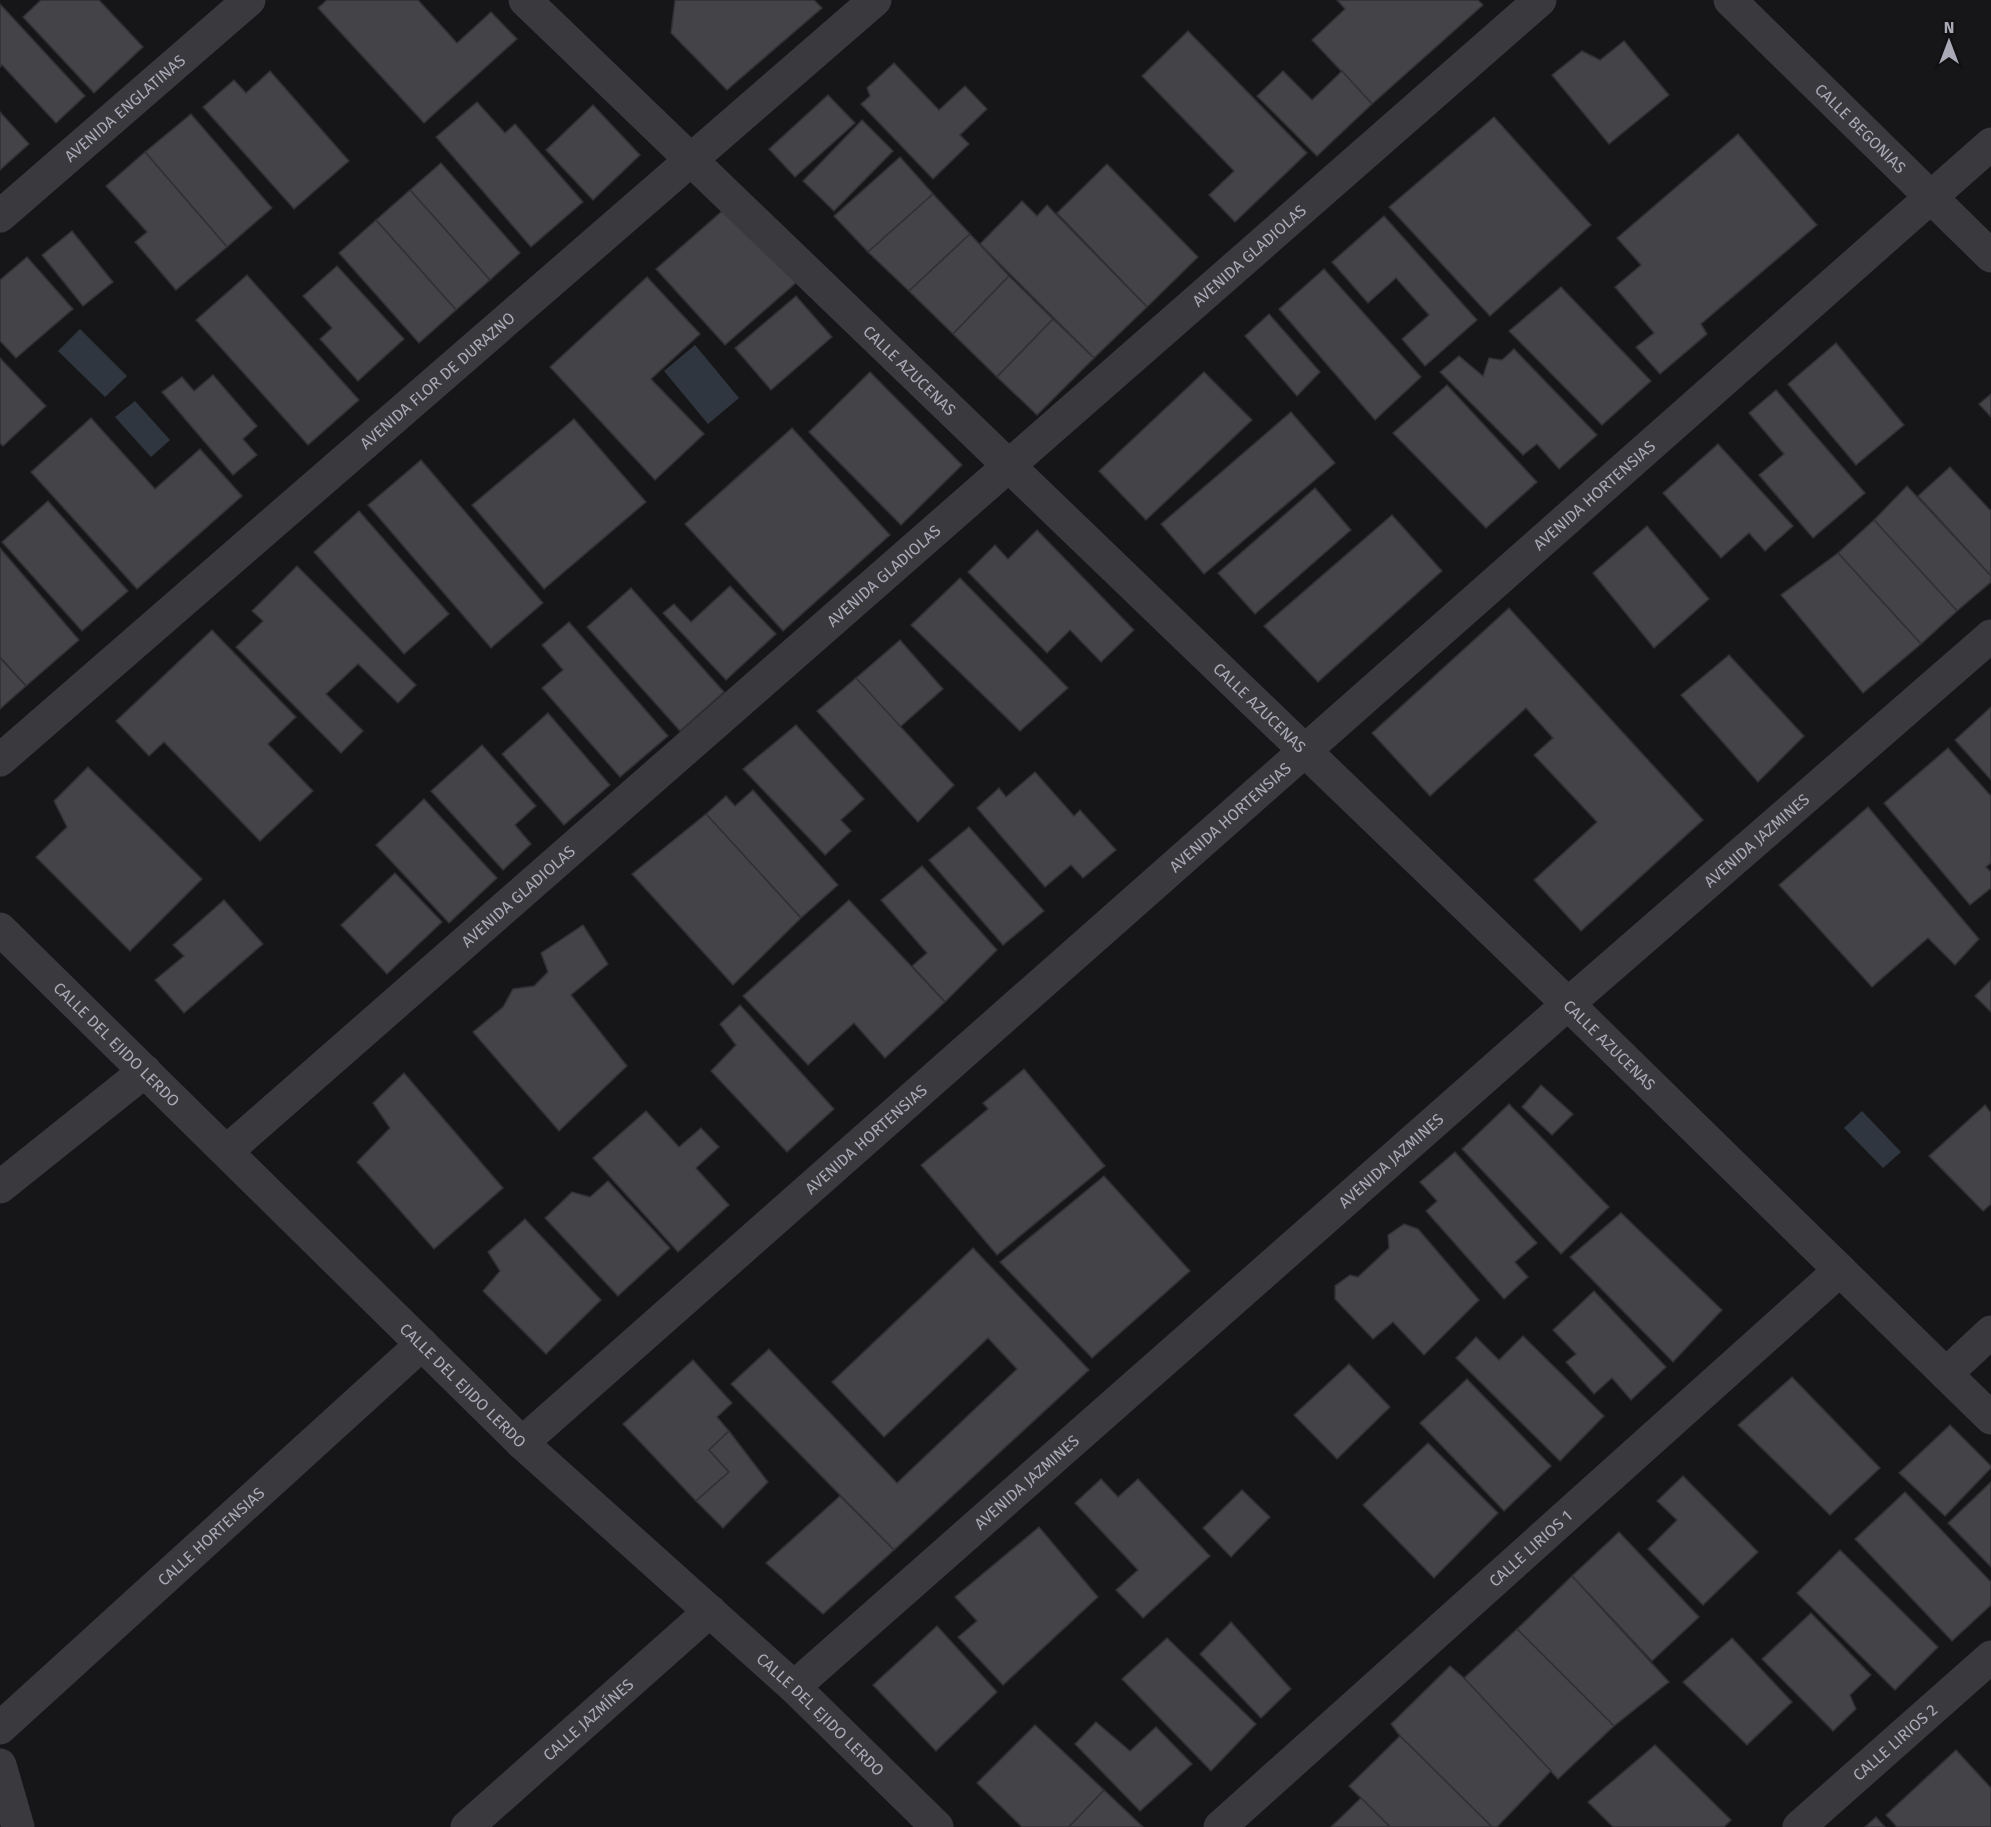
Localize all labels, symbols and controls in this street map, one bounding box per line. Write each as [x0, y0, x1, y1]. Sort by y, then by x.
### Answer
north arrow [1919, 12, 1979, 72]
text: N [1944, 18, 1954, 37]
street label: AVENIDA ENGLATINAS [60, 50, 189, 165]
street label: CALLE BEGONIAS [1811, 79, 1910, 177]
street label: AVENIDA GLADIOLAS [1188, 200, 1310, 310]
street label: AVENIDA FLOR DE DURAZNO [356, 308, 519, 453]
street label: CALLE AZUCENAS [859, 321, 960, 419]
street label: AVENIDA HORTENSIAS [1529, 436, 1659, 554]
street label: AVENIDA GLADIOLAS [823, 520, 944, 630]
street label: CALLE AZUCENAS [1210, 658, 1310, 756]
street label: AVENIDA HORTENSIAS [1165, 758, 1295, 876]
street label: AVENIDA JAZMINES [1700, 789, 1813, 891]
street label: AVENIDA GLADIOLAS [457, 841, 579, 951]
street label: CALLE DEL EJIDO LERDO [50, 978, 184, 1110]
street label: CALLE AZUCENAS [1560, 996, 1660, 1094]
street label: AVENIDA HORTENSIAS [801, 1080, 931, 1198]
street label: AVENIDA JAZMINES [1335, 1109, 1447, 1212]
street label: CALLE DEL EJIDO LERDO [396, 1319, 530, 1451]
street label: AVENIDA JAZMINES [970, 1431, 1083, 1533]
street label: CALLE HORTENSIAS [154, 1483, 268, 1589]
street label: CALLE LIRIOS 1 [1485, 1506, 1576, 1590]
street label: CALLE DEL EJIDO LERDO [753, 1649, 888, 1780]
street label: CALLE JAZMÍNES [539, 1674, 637, 1764]
street label: CALLE LIRIOS 2 [1849, 1700, 1941, 1784]

